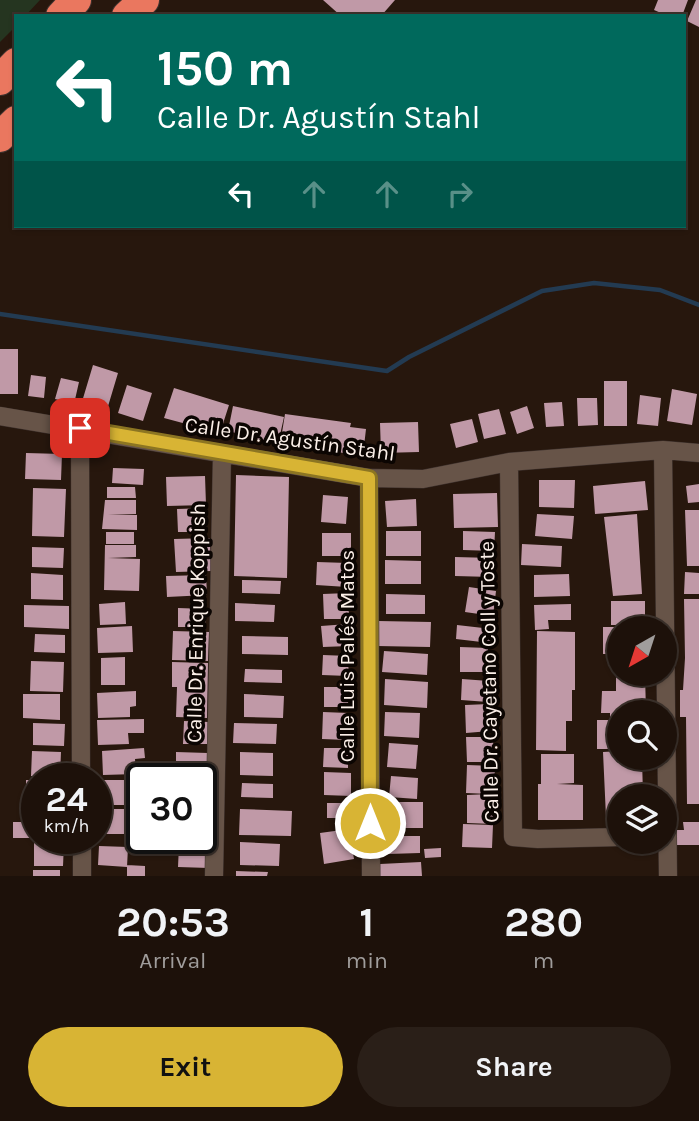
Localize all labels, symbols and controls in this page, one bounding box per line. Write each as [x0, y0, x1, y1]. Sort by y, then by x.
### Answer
text: 150 m [157, 40, 293, 97]
icon: left [42, 42, 133, 133]
text: Calle Dr. Agustín Stahl [157, 99, 481, 136]
icon: left [222, 175, 260, 213]
icon: ahead [295, 175, 333, 213]
icon: ahead [368, 175, 406, 213]
icon: right [441, 175, 479, 213]
pin [50, 398, 110, 458]
icon: arrive [61, 409, 99, 447]
street label: Calle Dr. Agustín Stahl [183, 412, 397, 466]
street label: Calle Dr. Enrique Koppish [182, 503, 210, 743]
street label: Calle Dr. Cayetano Coll y Toste [475, 541, 503, 823]
street label: Calle Luis Palés Matos [335, 550, 359, 762]
north arrow [607, 616, 677, 686]
map controls [607, 616, 677, 854]
button: search [607, 700, 677, 770]
speed limit sign: 30 [126, 763, 217, 854]
text: 24 [46, 779, 88, 820]
button: layers [607, 784, 677, 854]
position arrow [333, 786, 407, 860]
text: km/h [44, 815, 89, 837]
text: 20:53 [116, 897, 230, 947]
text: 1 [359, 897, 374, 947]
text: 280 [504, 897, 583, 947]
text: Arrival [139, 947, 207, 974]
text: min [346, 947, 388, 974]
text: m [533, 947, 554, 974]
button: Exit [28, 1027, 343, 1107]
button: Share [357, 1027, 671, 1107]

